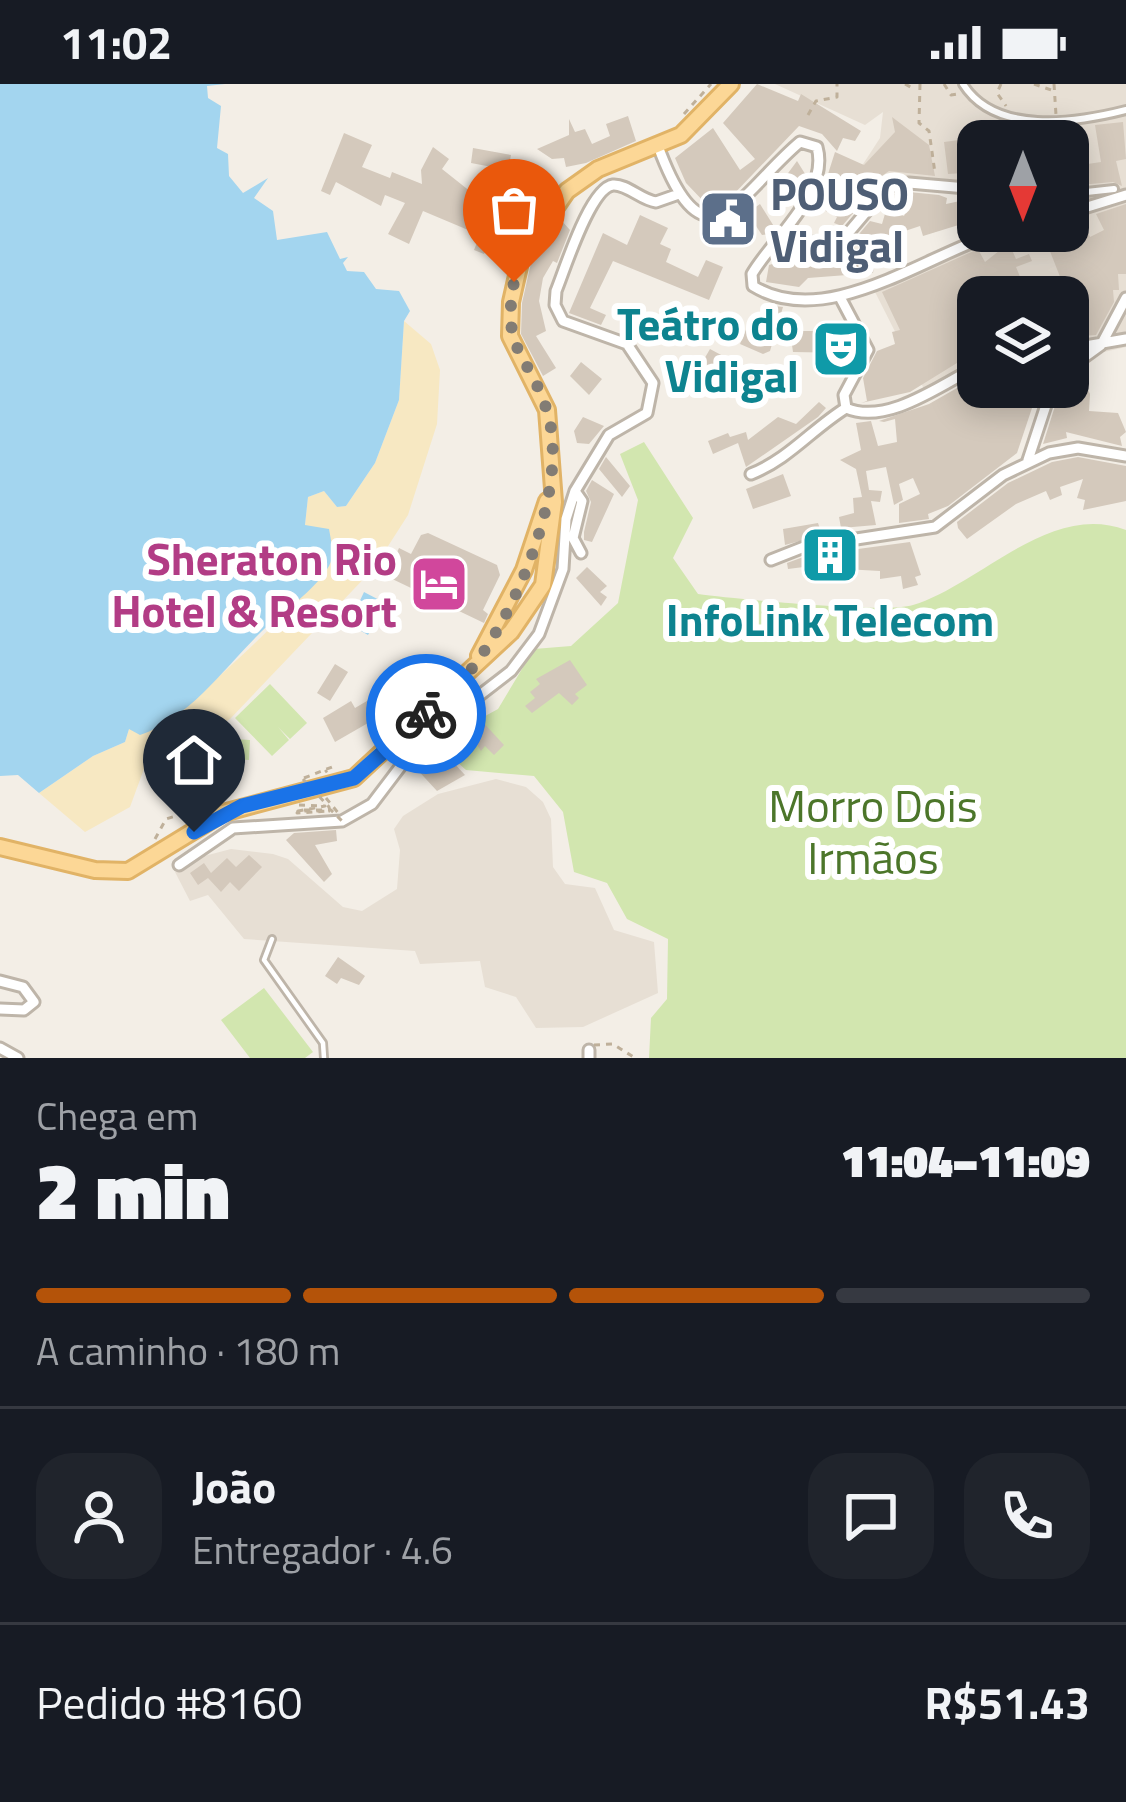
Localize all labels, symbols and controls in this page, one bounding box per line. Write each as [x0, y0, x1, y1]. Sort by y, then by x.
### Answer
text: 11:02 [60, 8, 172, 76]
north arrow [957, 120, 1089, 252]
map controls [957, 120, 1089, 408]
pin [463, 159, 565, 282]
place label: POUSO Vidigal [770, 159, 909, 279]
icon: bag [481, 177, 547, 243]
public building icon: POUSO Vidigal [697, 188, 759, 250]
button: layers [957, 276, 1089, 408]
place label: Teátro do Vidigal [617, 289, 799, 409]
theatre icon: Teátro do Vidigal [810, 318, 872, 380]
place label: Sheraton Rio Hotel & Resort [111, 524, 397, 644]
building icon: InfoLink Telecom [799, 524, 861, 586]
hotel icon: Sheraton Rio Hotel & Resort [408, 553, 470, 615]
place label: InfoLink Telecom [666, 585, 994, 653]
courier [366, 654, 486, 774]
icon: bike [393, 681, 459, 747]
pin [143, 709, 245, 832]
icon: home [161, 727, 227, 793]
park label: Morro Dois Irmãos [768, 771, 978, 891]
text: Chega em [36, 1086, 198, 1145]
text: 11:04–11:09 [841, 1126, 1090, 1194]
text: 2 min [36, 1131, 230, 1249]
text: A caminho · 180 m [36, 1321, 340, 1380]
text: João [192, 1452, 276, 1520]
button: person [36, 1453, 162, 1579]
button: chat [808, 1453, 934, 1579]
button: phone [964, 1453, 1090, 1579]
text: Entregador · 4.6 [192, 1520, 453, 1579]
text: Pedido #8160 [36, 1668, 302, 1736]
text: R$51.43 [925, 1668, 1090, 1736]

